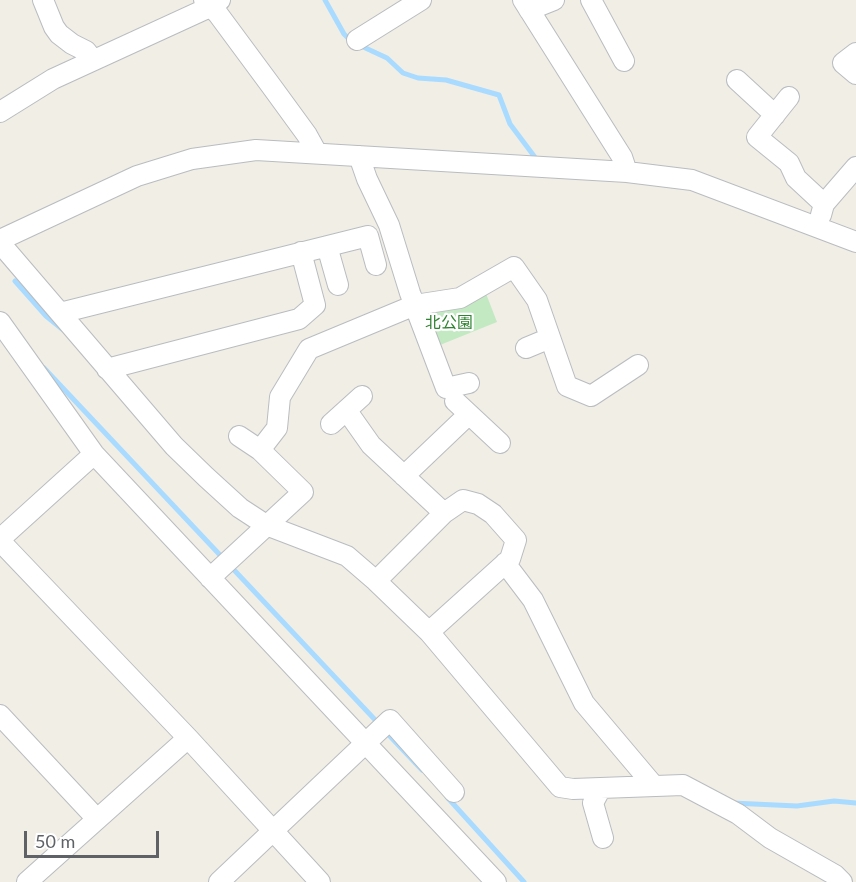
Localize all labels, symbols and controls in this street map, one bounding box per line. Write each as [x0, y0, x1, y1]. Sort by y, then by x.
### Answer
park label: 北公園 [425, 313, 473, 333]
scale bar [27, 819, 162, 857]
text: 50 m [35, 830, 75, 852]

